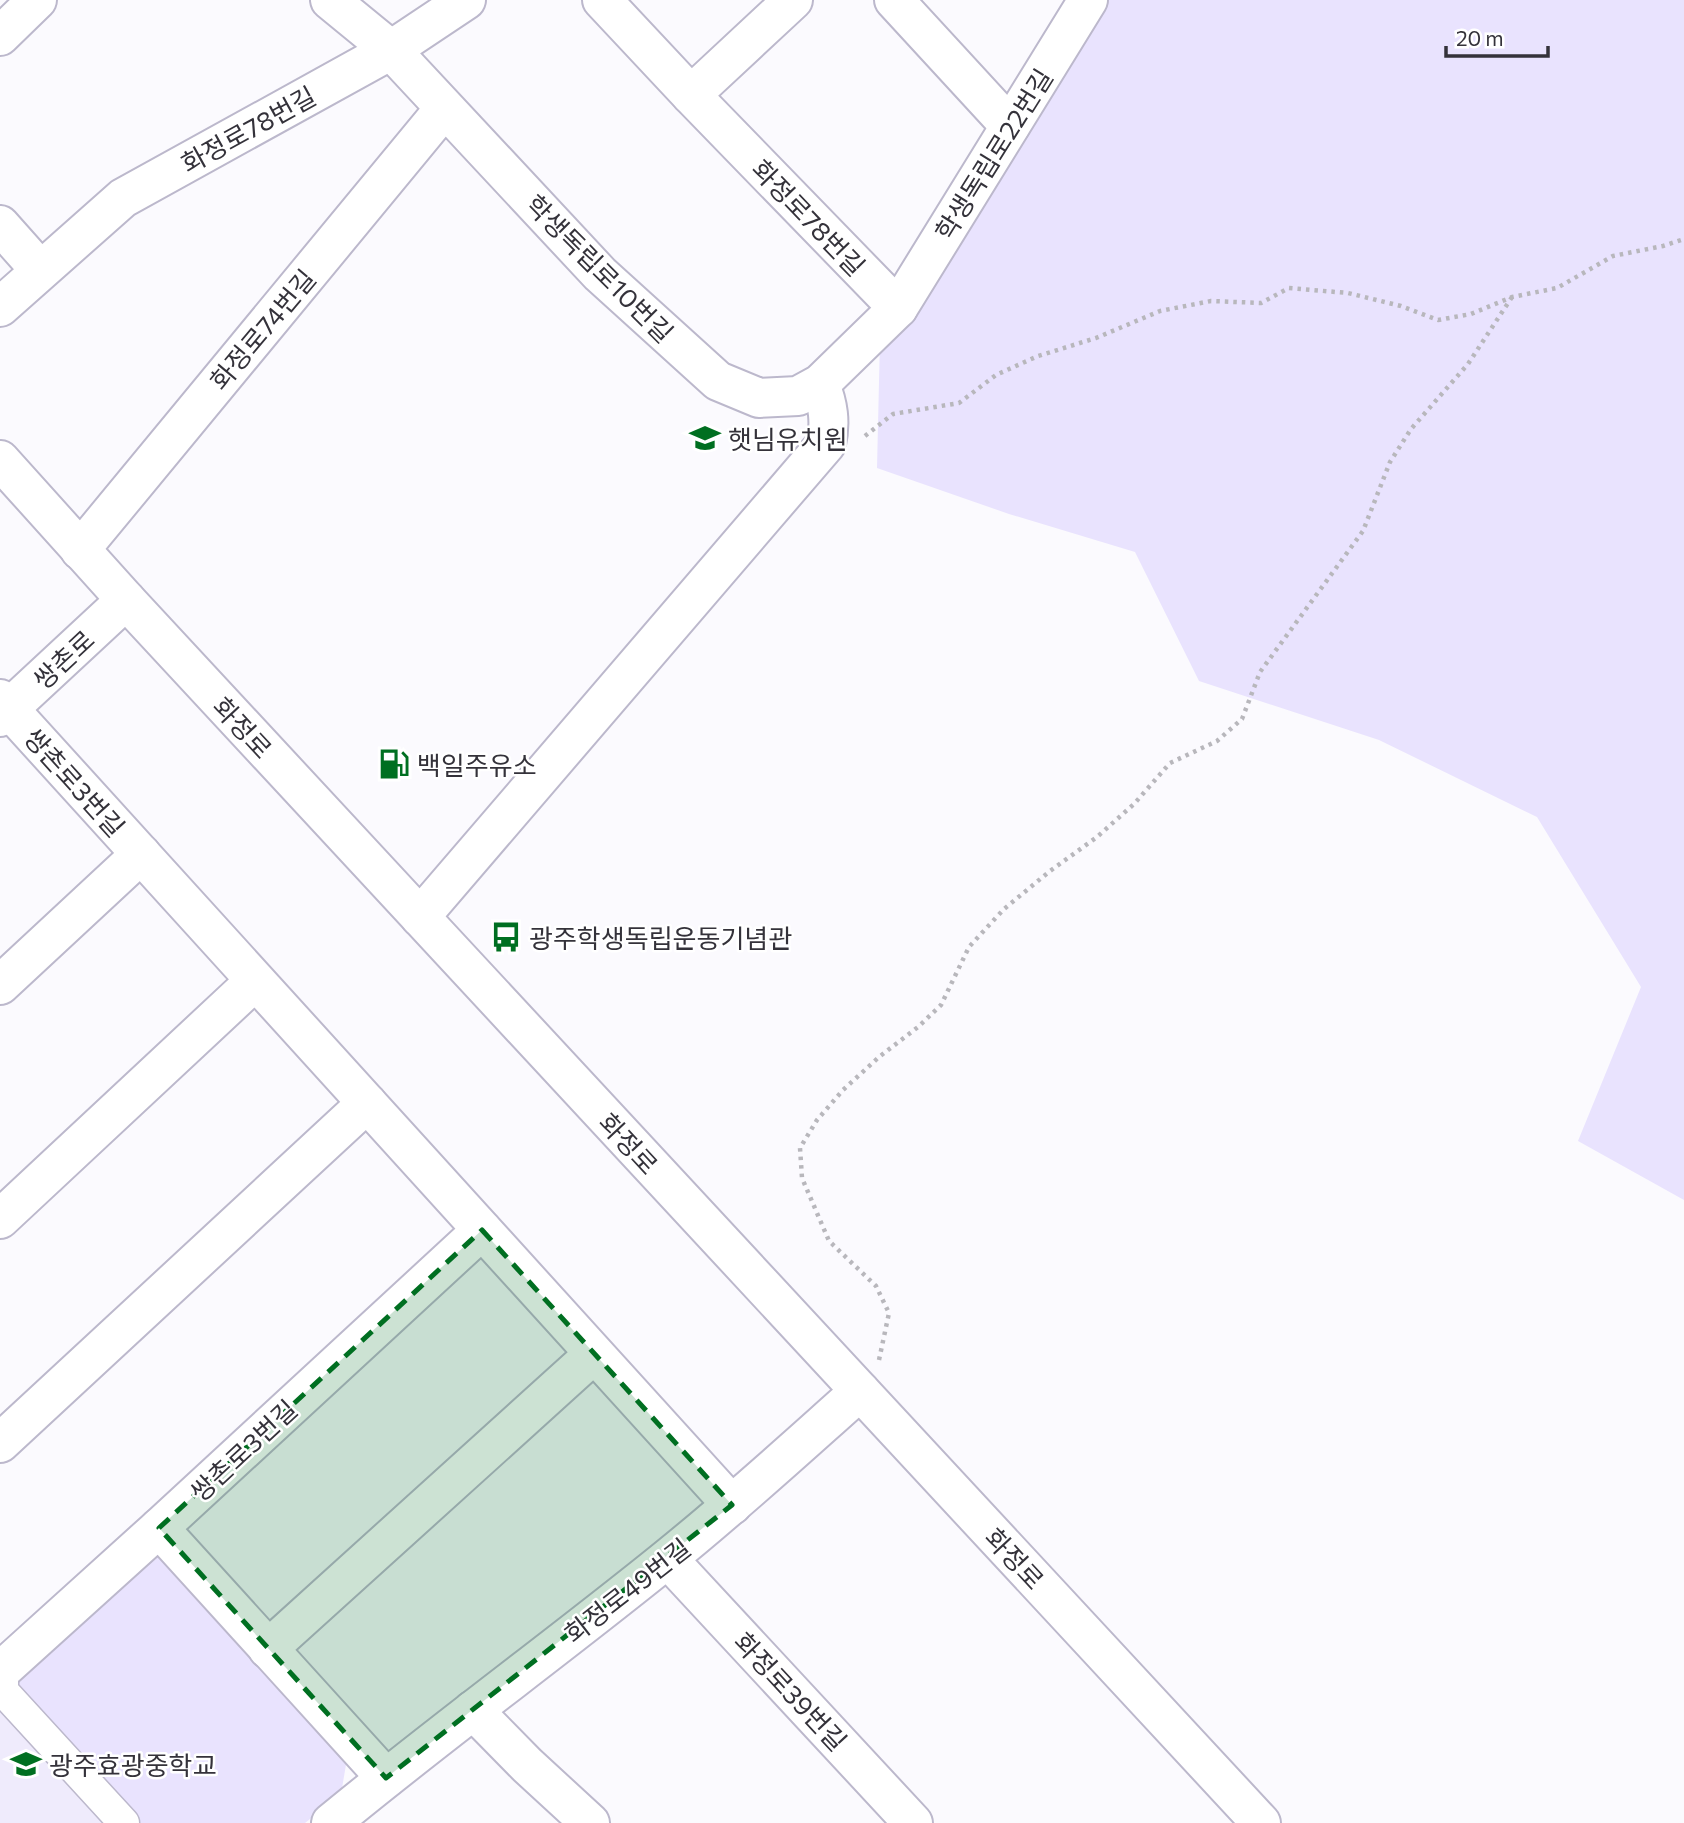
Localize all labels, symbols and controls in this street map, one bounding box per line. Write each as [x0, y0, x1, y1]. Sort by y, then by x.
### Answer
scale bar [1446, 14, 1548, 58]
text: 20 m [1456, 25, 1504, 50]
street label: 학생독립로22번길 [928, 63, 1058, 245]
street label: 화정로78번길 [175, 79, 321, 179]
street label: 화정로78번길 [746, 153, 872, 281]
street label: 학생독립로10번길 [520, 188, 680, 348]
street label: 화정로74번길 [203, 263, 321, 395]
school or university icon: 햇님유치원 [688, 421, 722, 455]
place label: 햇님유치원 [728, 423, 848, 454]
street label: 쌍촌로 [26, 623, 100, 695]
street label: 화정로 [207, 690, 279, 764]
street label: 쌍촌로3번길 [19, 722, 131, 842]
fuel station icon: 백일주유소 [377, 747, 411, 781]
place label: 백일주유소 [417, 749, 537, 780]
bus stop icon: 광주학생독립운동기념관 [489, 920, 523, 954]
place label: 광주학생독립운동기념관 [529, 922, 792, 953]
street label: 화정로 [593, 1106, 665, 1180]
street label: 쌍촌로3번길 [183, 1393, 303, 1507]
street label: 화정로 [979, 1521, 1051, 1595]
street label: 화정로49번길 [558, 1531, 696, 1649]
street label: 화정로39번길 [728, 1625, 854, 1757]
school or university icon: 광주효광중학교 [9, 1747, 43, 1781]
place label: 광주효광중학교 [49, 1749, 216, 1780]

